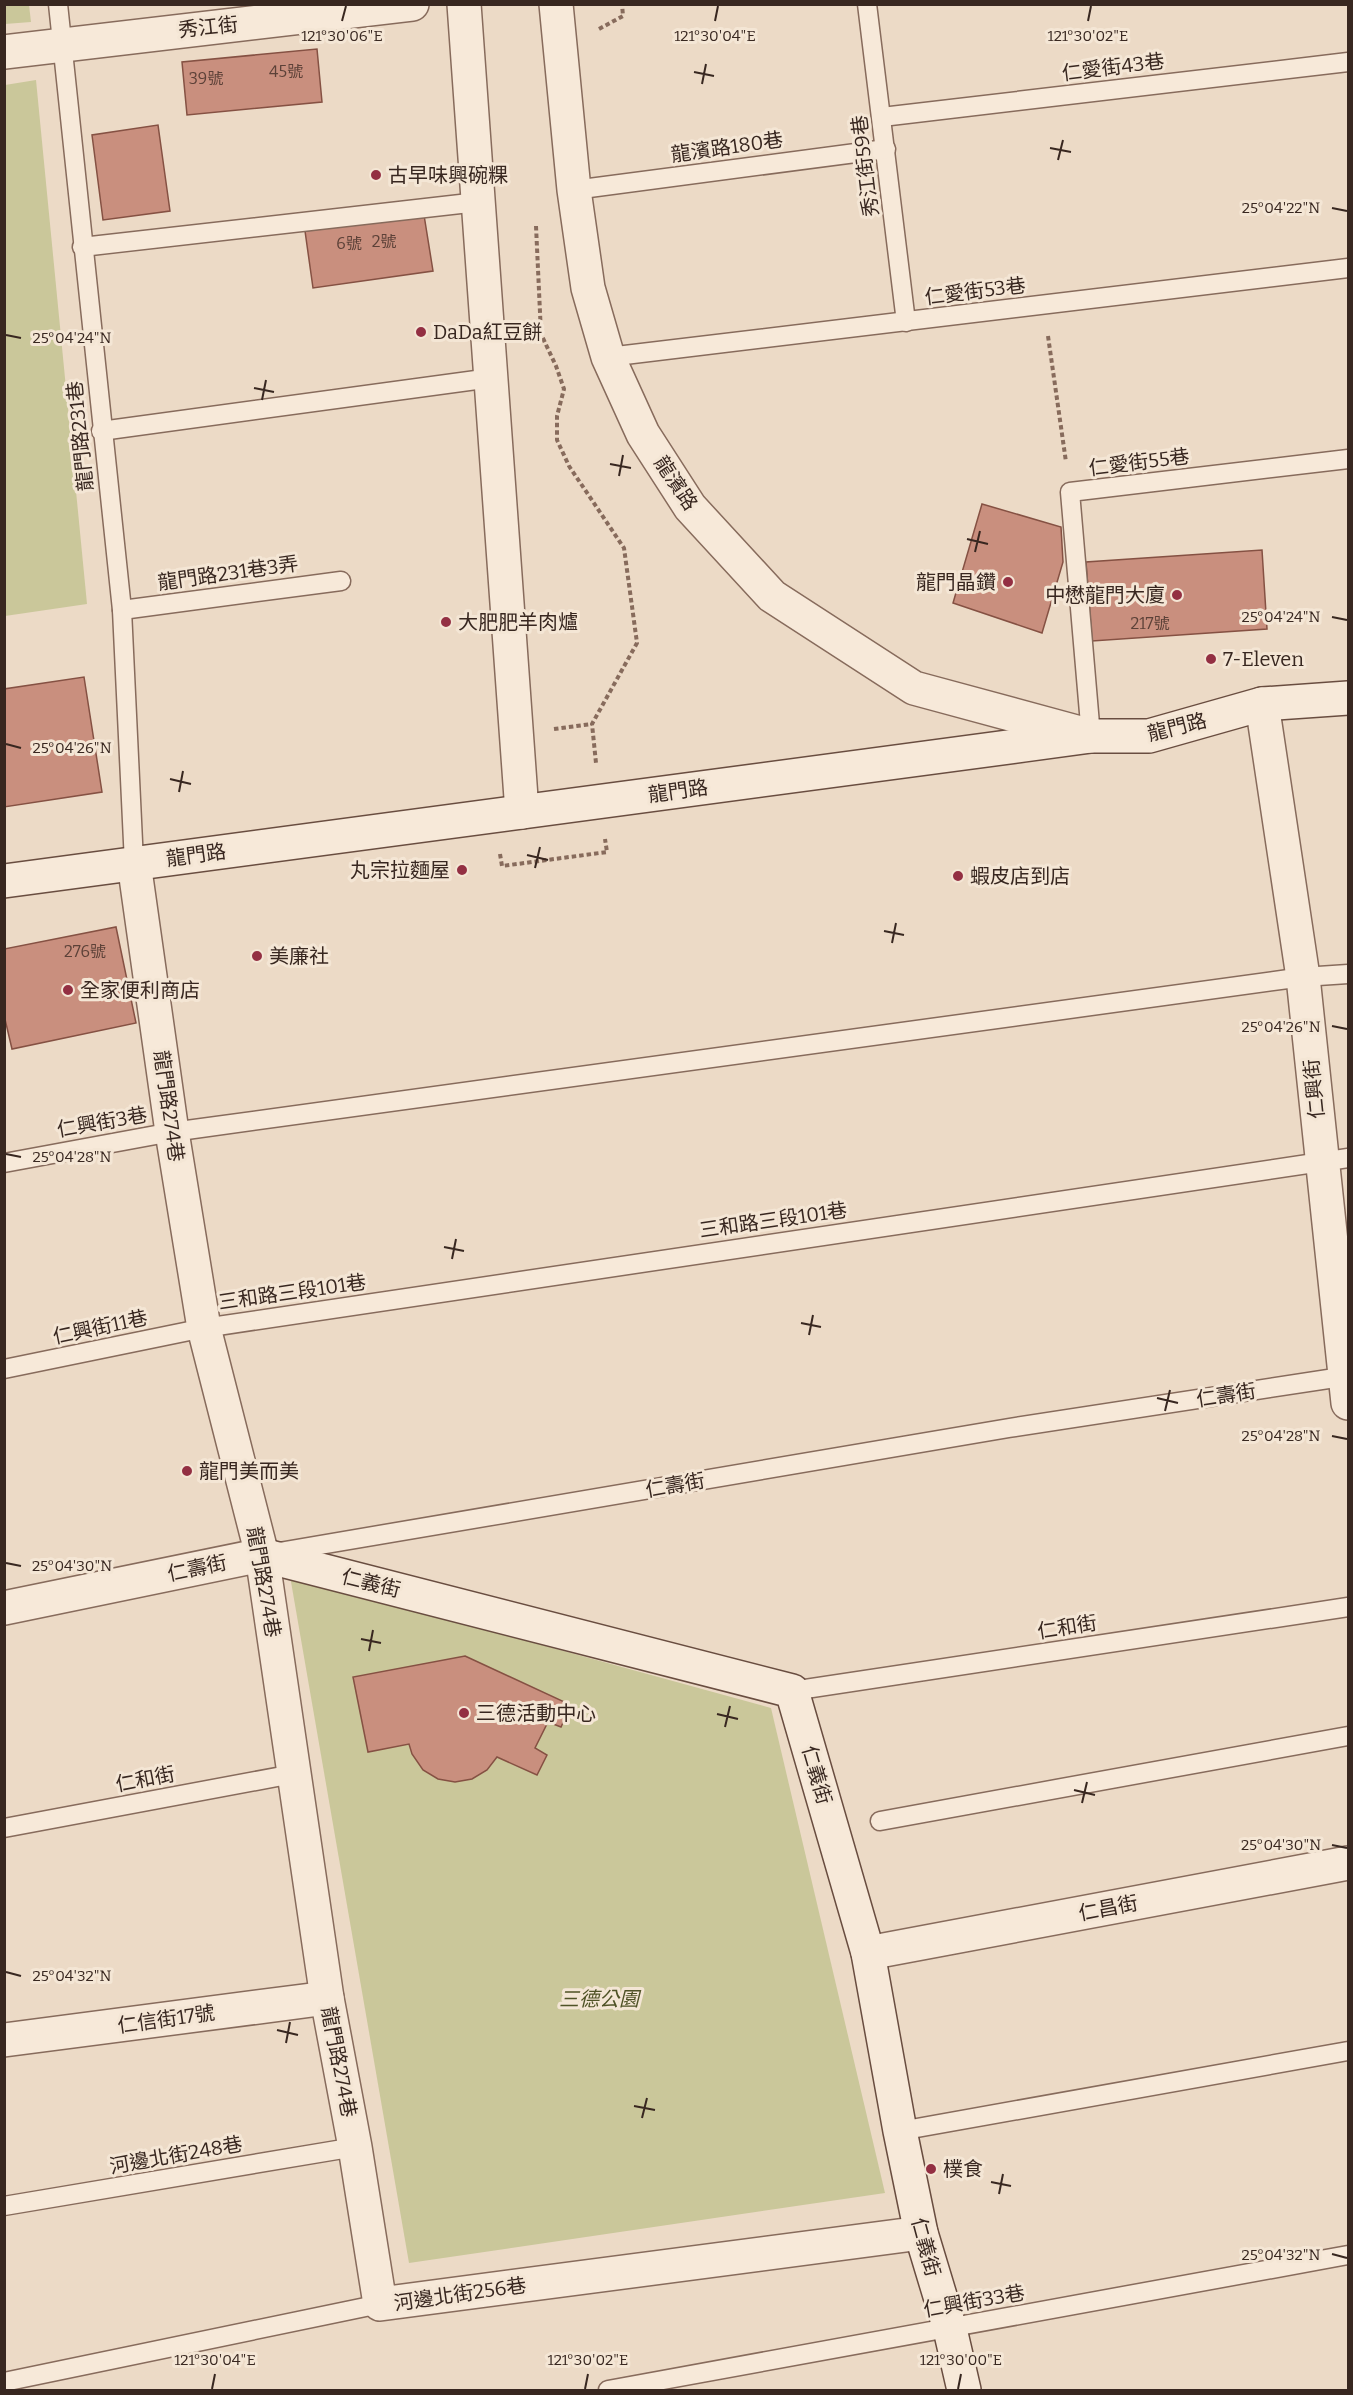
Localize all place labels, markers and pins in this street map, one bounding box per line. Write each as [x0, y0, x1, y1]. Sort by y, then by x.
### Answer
place label: 古早味興碗粿 [388, 163, 508, 187]
marker: 古早味興碗粿 [369, 168, 383, 182]
place label: DaDa紅豆餅 [433, 320, 543, 344]
marker: DaDa紅豆餅 [414, 325, 428, 339]
place label: 龍門晶鑽 [916, 570, 996, 594]
marker: 龍門晶鑽 [1001, 575, 1015, 589]
place label: 中懋龍門大廈 [1045, 583, 1165, 607]
marker: 中懋龍門大廈 [1170, 588, 1184, 602]
place label: 大肥肥羊肉爐 [458, 610, 578, 634]
marker: 大肥肥羊肉爐 [439, 615, 453, 629]
place label: 7-Eleven [1223, 647, 1304, 671]
marker: 7-Eleven [1204, 652, 1218, 666]
place label: 丸宗拉麵屋 [350, 858, 450, 882]
marker: 丸宗拉麵屋 [455, 863, 469, 877]
place label: 蝦皮店到店 [970, 864, 1070, 888]
marker: 蝦皮店到店 [951, 869, 965, 883]
place label: 美廉社 [269, 944, 329, 968]
marker: 美廉社 [250, 949, 264, 963]
place label: 全家便利商店 [80, 978, 200, 1002]
marker: 全家便利商店 [61, 983, 75, 997]
place label: 龍門美而美 [199, 1459, 299, 1483]
marker: 龍門美而美 [180, 1464, 194, 1478]
place label: 三德活動中心 [476, 1701, 596, 1725]
marker: 三德活動中心 [457, 1706, 471, 1720]
place label: 樸食 [943, 2157, 983, 2181]
marker: 樸食 [924, 2162, 938, 2176]

